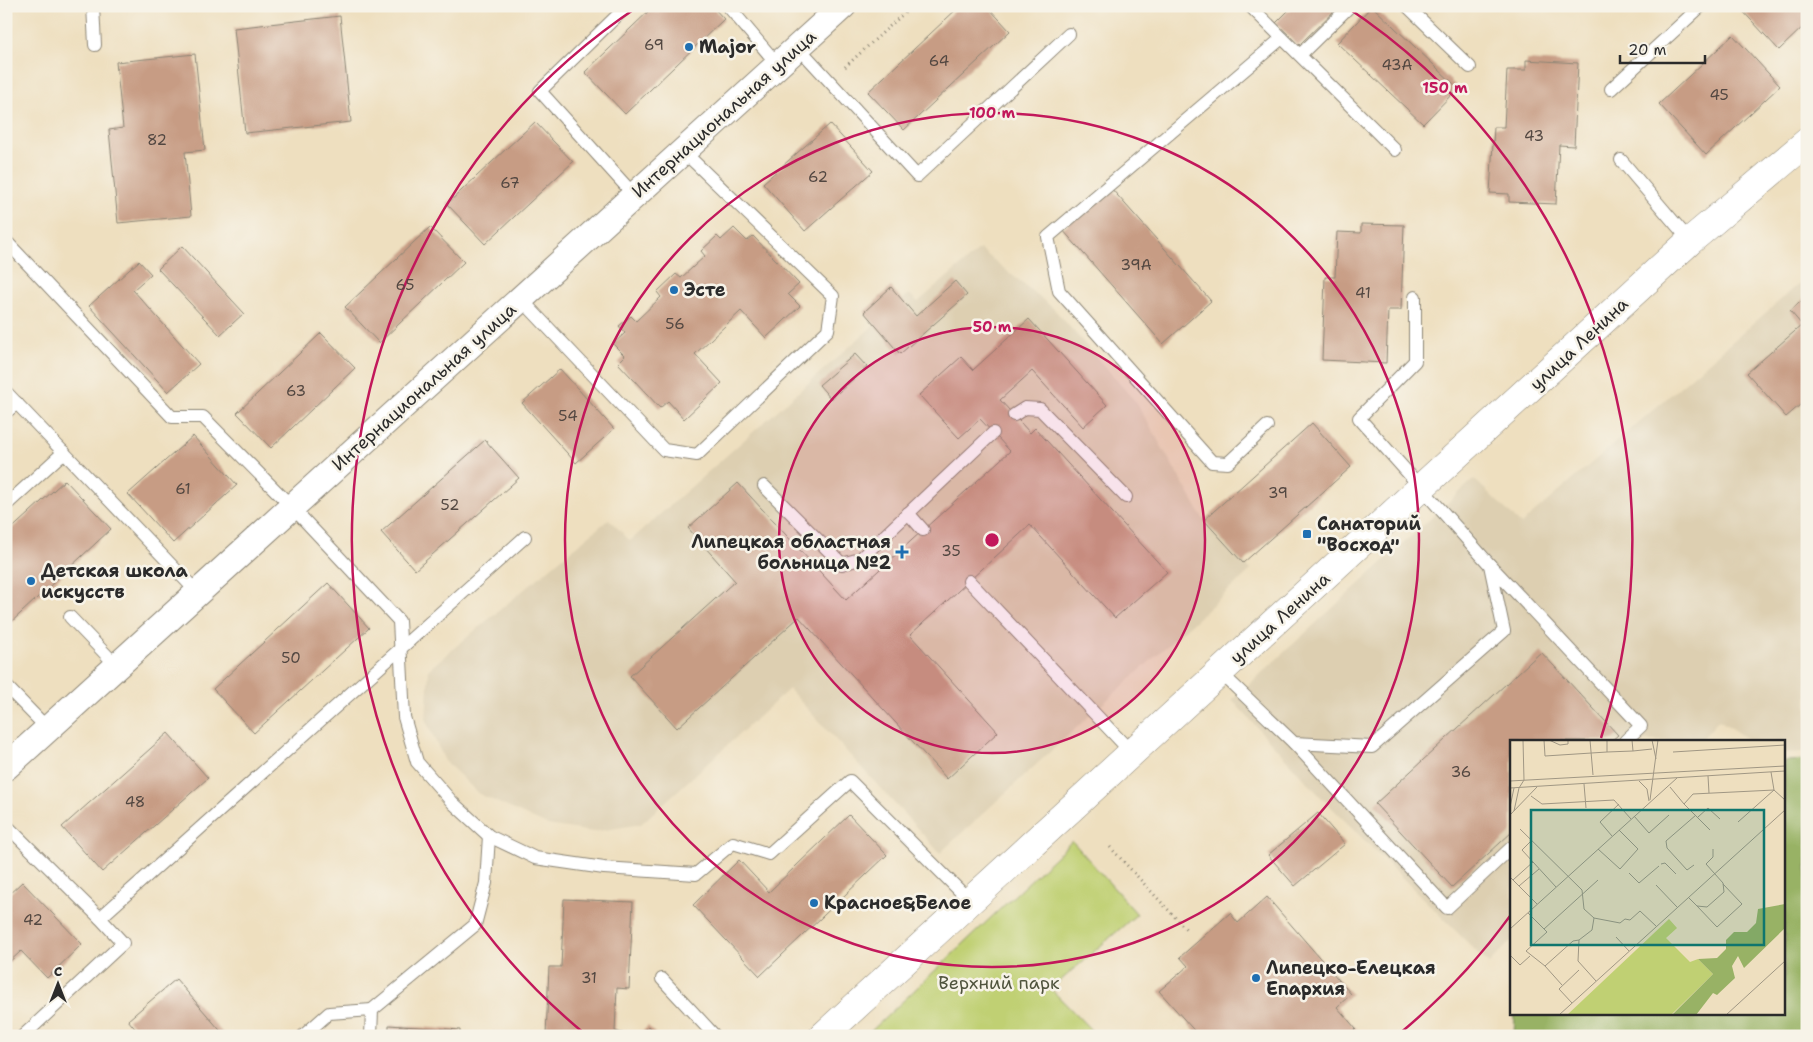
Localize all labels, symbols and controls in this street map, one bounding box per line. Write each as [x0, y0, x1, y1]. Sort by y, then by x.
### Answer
street label: Интернациональная улица [627, 25, 821, 203]
scale bar [1620, 32, 1706, 64]
house number: 69 [644, 35, 664, 55]
place label: Major [699, 35, 757, 59]
text: 20 m [1628, 40, 1667, 60]
marker: Major [683, 41, 695, 53]
house number: 64 [929, 51, 949, 71]
house number: 43А [1382, 55, 1413, 75]
text: 150 m [1422, 78, 1468, 98]
house number: 45 [1709, 85, 1729, 105]
text: 100 m [969, 103, 1015, 123]
house number: 43 [1524, 126, 1544, 146]
house number: 82 [147, 130, 167, 150]
house number: 62 [808, 167, 828, 187]
house number: 67 [500, 173, 520, 193]
house number: 39А [1120, 255, 1152, 275]
house number: 65 [395, 275, 415, 295]
place label: Эсте [684, 278, 726, 302]
house number: 41 [1355, 283, 1371, 303]
marker: Эсте [668, 284, 680, 296]
street label: улица Ленина [1525, 292, 1633, 396]
street label: Интернациональная улица [327, 298, 521, 476]
house number: 56 [665, 314, 685, 334]
text: 50 m [973, 317, 1012, 337]
house number: 63 [286, 381, 306, 401]
house number: 54 [558, 406, 578, 426]
house number: 61 [175, 479, 191, 499]
house number: 39 [1268, 483, 1288, 503]
house number: 52 [441, 495, 459, 515]
place label: Санаторий "Восход" [1317, 512, 1421, 557]
marker: Санаторий "Восход" [1301, 528, 1313, 540]
place label: Липецкая областная больница №2 [691, 530, 891, 575]
centre of rings [983, 531, 1001, 549]
house number: 35 [941, 541, 961, 561]
marker: Липецкая областная больница №2 [895, 545, 909, 559]
place label: Детская школа искусств [41, 559, 188, 604]
street label: улица Ленина [1225, 567, 1335, 669]
marker: Детская школа искусств [25, 575, 37, 587]
house number: 50 [281, 648, 301, 668]
inset map [1510, 740, 1786, 1014]
house number: 36 [1451, 762, 1471, 782]
house number: 48 [125, 792, 145, 812]
place label: Красное&Белое [824, 891, 971, 915]
marker: Красное&Белое [808, 897, 820, 909]
house number: 42 [23, 910, 43, 930]
place label: Липецко-Елецкая Епархия [1266, 956, 1436, 1001]
north arrow [32, 960, 82, 1010]
text: С [54, 962, 62, 980]
house number: 31 [581, 968, 597, 988]
park label: Верхний парк [938, 971, 1060, 995]
marker: Липецко-Елецкая Епархия [1250, 972, 1262, 984]

